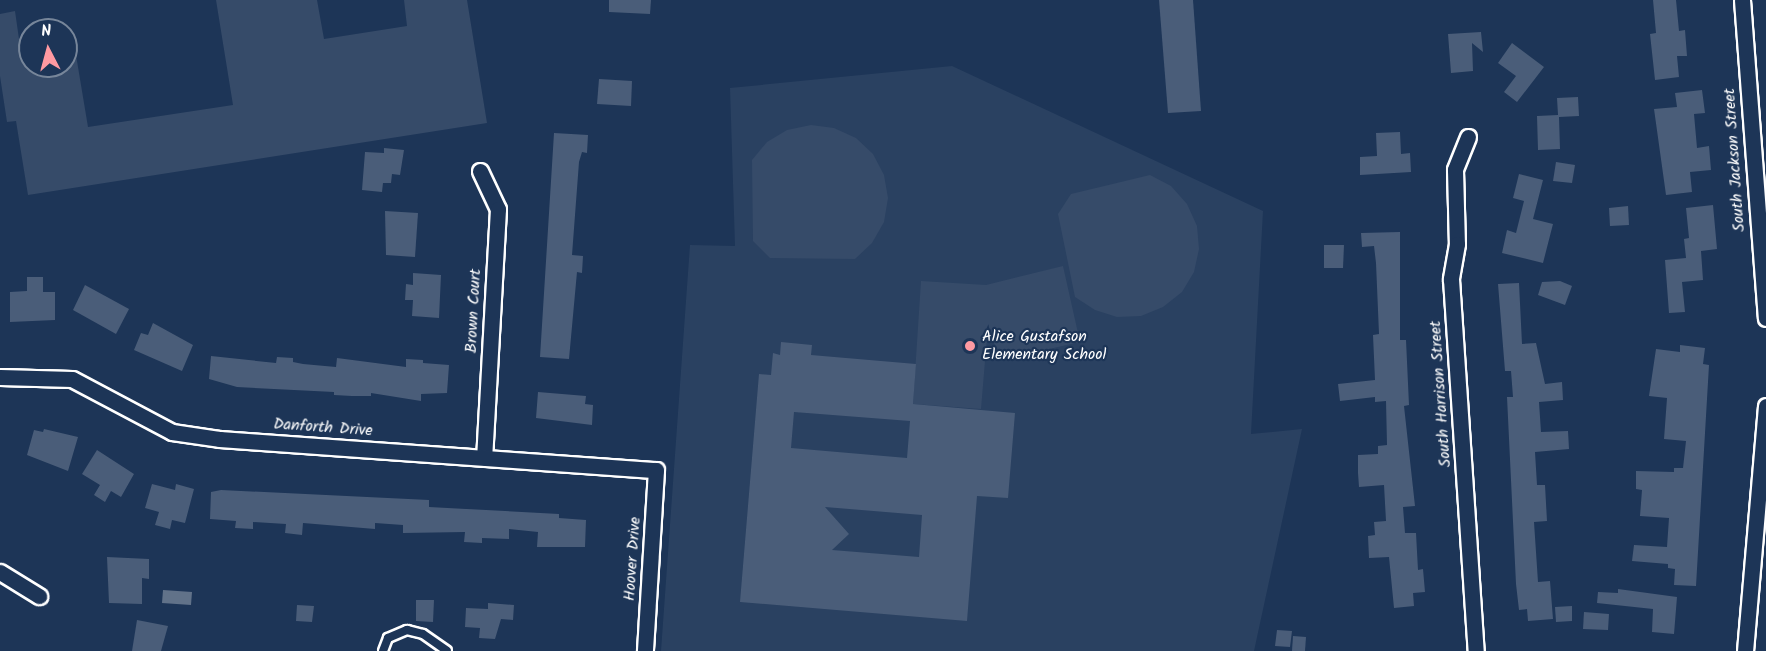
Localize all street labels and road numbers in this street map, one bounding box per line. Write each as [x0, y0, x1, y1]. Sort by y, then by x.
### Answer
street label: South Jackson Street [1720, 88, 1750, 232]
street label: Brown Court [462, 268, 486, 354]
street label: South Harrison Street [1426, 320, 1456, 468]
street label: Danforth Drive [273, 415, 373, 441]
street label: Hoover Drive [620, 516, 646, 602]

